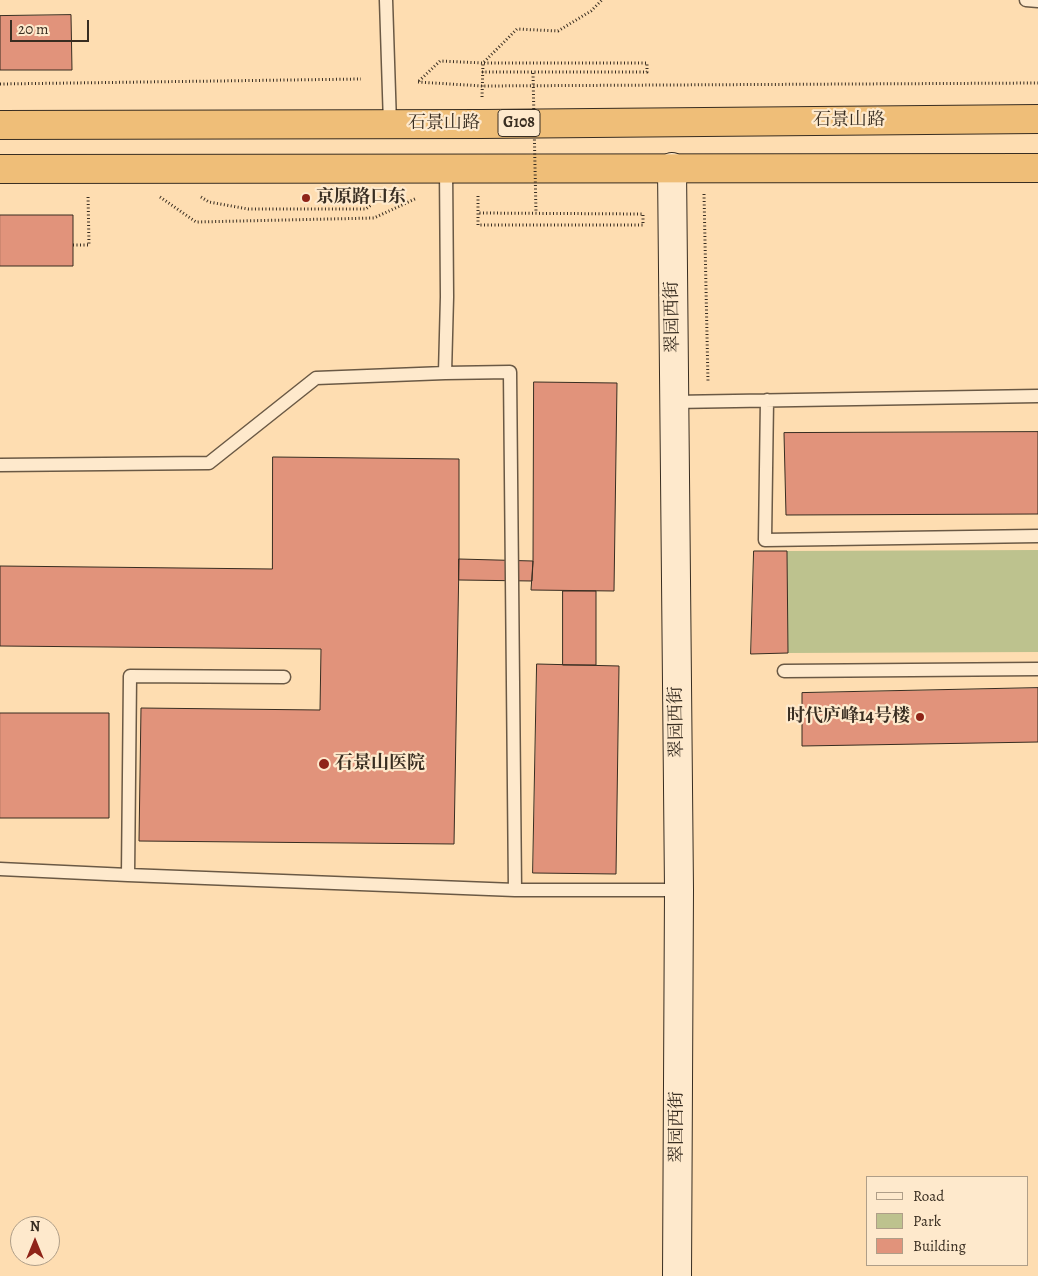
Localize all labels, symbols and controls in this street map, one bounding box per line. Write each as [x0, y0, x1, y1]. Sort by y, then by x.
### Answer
scale bar [12, 10, 91, 42]
text: 20 m [18, 19, 49, 39]
road number: G108 [498, 110, 540, 136]
street label: 石景山路 [813, 110, 885, 132]
street label: 石景山路 [408, 113, 480, 135]
place label: 京原路口东 [316, 187, 406, 209]
marker: 京原路口东 [300, 192, 312, 204]
street label: 翠园西街 [662, 281, 684, 353]
street label: 翠园西街 [666, 686, 688, 758]
place label: 时代庐峰14号楼 [787, 706, 910, 728]
marker: 时代庐峰14号楼 [914, 711, 926, 723]
place label: 石景山医院 [335, 753, 425, 775]
marker: 石景山医院 [317, 757, 331, 771]
street label: 翠园西街 [667, 1091, 689, 1163]
legend [866, 1176, 1028, 1266]
text: Road [913, 1186, 944, 1206]
text: Park [913, 1211, 941, 1231]
north arrow [10, 1216, 60, 1266]
text: N [30, 1217, 40, 1236]
text: Building [913, 1236, 966, 1256]

